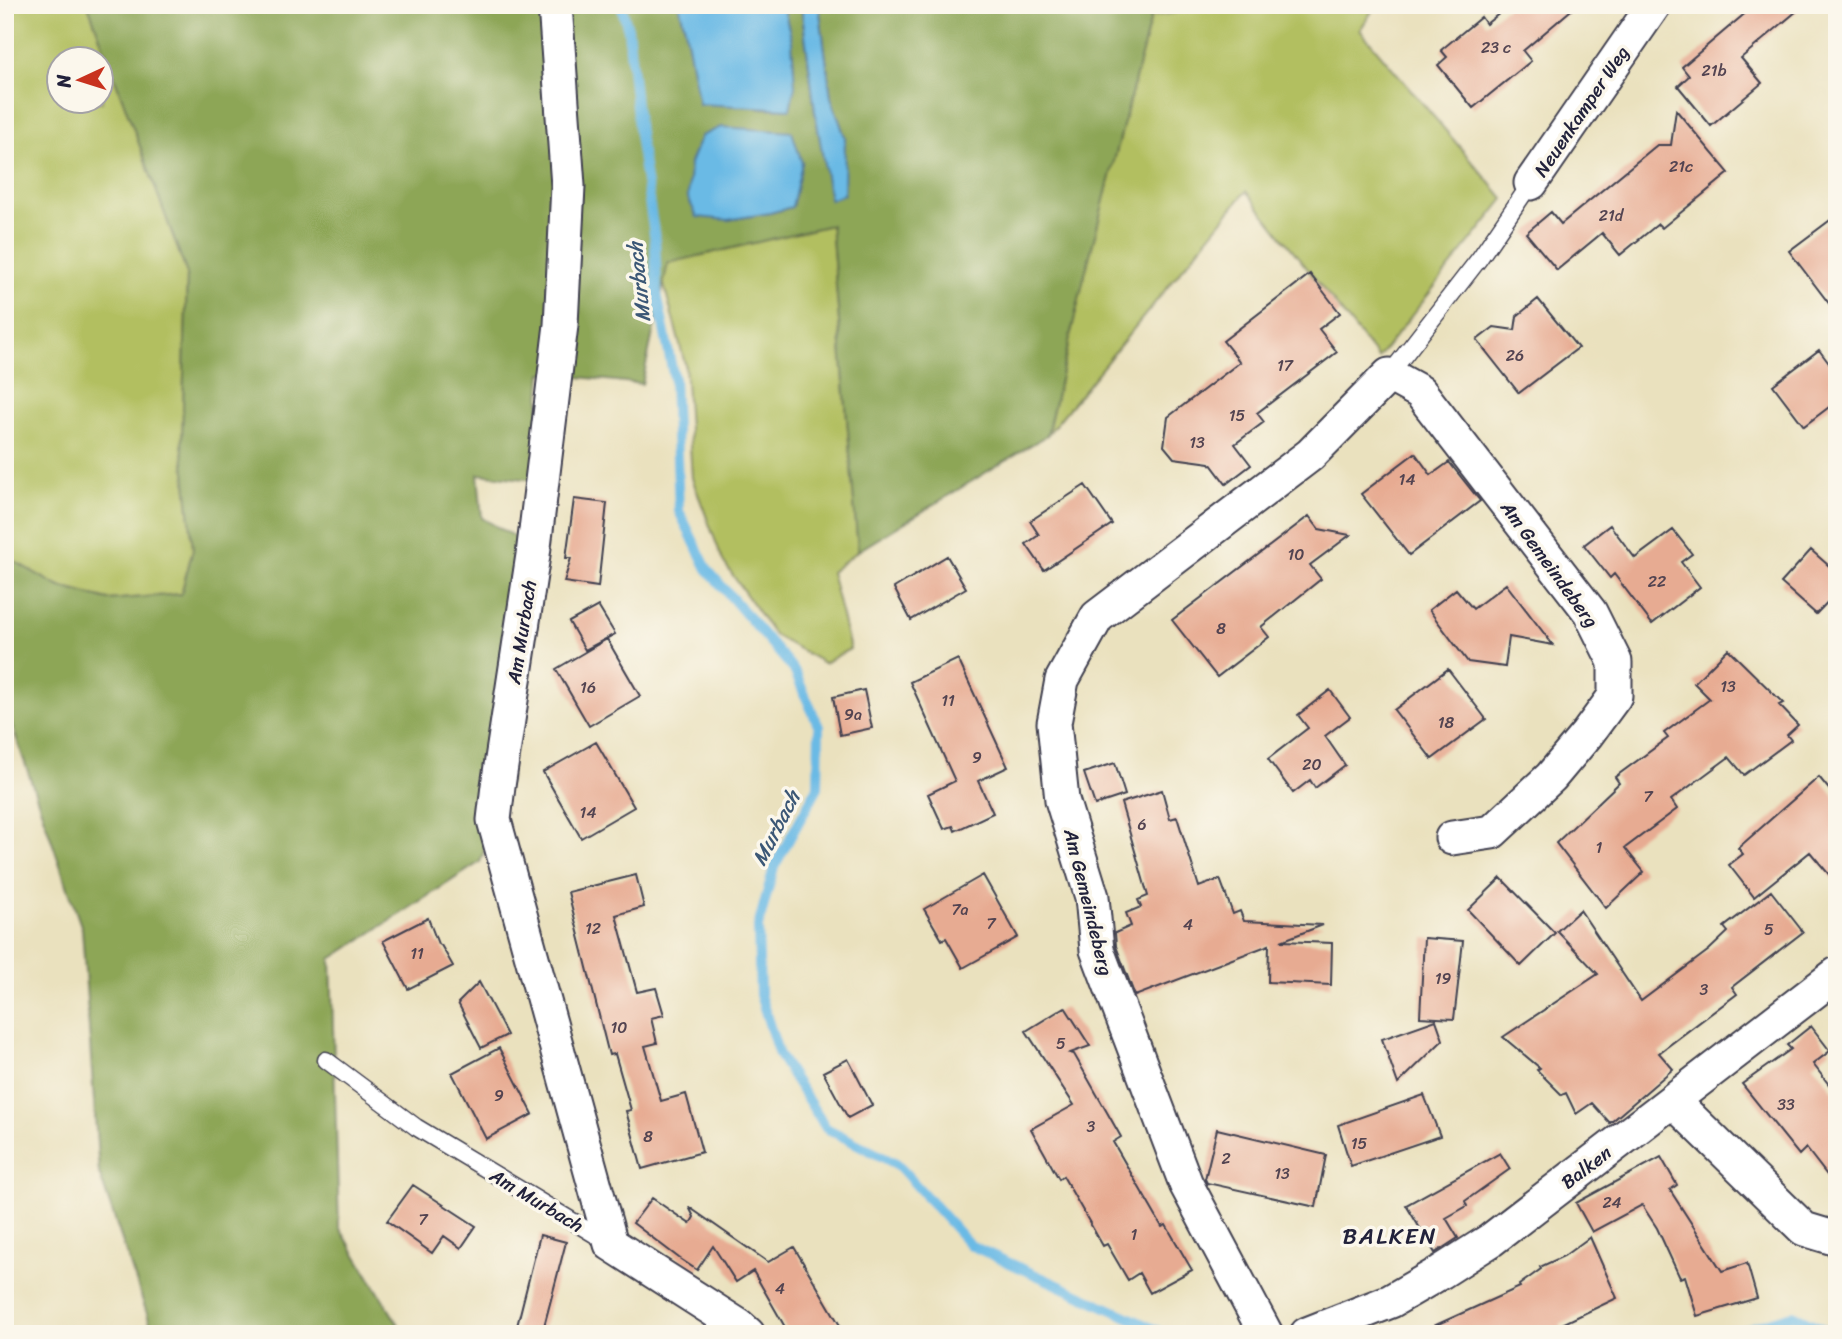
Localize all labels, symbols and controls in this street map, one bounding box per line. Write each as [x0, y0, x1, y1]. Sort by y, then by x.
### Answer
house number: 23 c [1481, 33, 1511, 62]
street label: Neuenkamper Weg [1525, 39, 1638, 184]
north arrow [46, 46, 116, 116]
house number: 21b [1702, 56, 1727, 85]
text: N [47, 73, 81, 90]
house number: 21c [1669, 152, 1693, 181]
house number: 21d [1599, 201, 1625, 230]
water label: Murbach [616, 238, 662, 324]
house number: 26 [1506, 341, 1524, 370]
house number: 17 [1277, 351, 1294, 380]
house number: 15 [1229, 401, 1246, 430]
house number: 13 [1189, 428, 1205, 457]
house number: 14 [1399, 465, 1415, 494]
street label: Am Gemeindeberg [1491, 493, 1607, 635]
house number: 10 [1288, 540, 1304, 569]
house number: 22 [1648, 567, 1666, 596]
street label: Am Murbach [497, 578, 546, 687]
house number: 8 [1216, 614, 1226, 643]
house number: 13 [1720, 672, 1736, 701]
house number: 16 [580, 673, 596, 702]
house number: 11 [941, 686, 955, 715]
house number: 9a [844, 700, 862, 729]
house number: 18 [1438, 708, 1455, 737]
house number: 9 [972, 743, 982, 772]
house number: 20 [1302, 750, 1322, 779]
water label: Murbach [741, 782, 812, 872]
house number: 7 [1643, 782, 1653, 811]
house number: 14 [580, 798, 596, 827]
house number: 6 [1137, 810, 1147, 839]
street label: Am Gemeindeberg [1054, 824, 1123, 980]
house number: 1 [1596, 833, 1603, 862]
house number: 7a [951, 895, 969, 924]
house number: 7 [986, 909, 996, 938]
house number: 4 [1183, 910, 1193, 939]
house number: 12 [585, 914, 601, 943]
house number: 5 [1764, 915, 1774, 944]
house number: 11 [410, 939, 424, 968]
house number: 19 [1435, 964, 1452, 993]
house number: 3 [1700, 975, 1709, 1004]
house number: 10 [611, 1013, 627, 1042]
house number: 5 [1056, 1029, 1066, 1058]
house number: 9 [494, 1081, 504, 1110]
house number: 33 [1777, 1090, 1795, 1119]
house number: 3 [1087, 1112, 1096, 1141]
house number: 8 [643, 1122, 653, 1151]
house number: 15 [1351, 1129, 1368, 1158]
street label: Balken [1554, 1137, 1619, 1198]
house number: 2 [1221, 1144, 1231, 1173]
street label: Am Murbach [483, 1159, 590, 1242]
house number: 13 [1274, 1159, 1290, 1188]
house number: 24 [1602, 1188, 1622, 1217]
house number: 7 [418, 1205, 428, 1234]
district label: BALKEN [1343, 1216, 1437, 1257]
house number: 1 [1131, 1220, 1138, 1249]
house number: 4 [775, 1274, 785, 1303]

